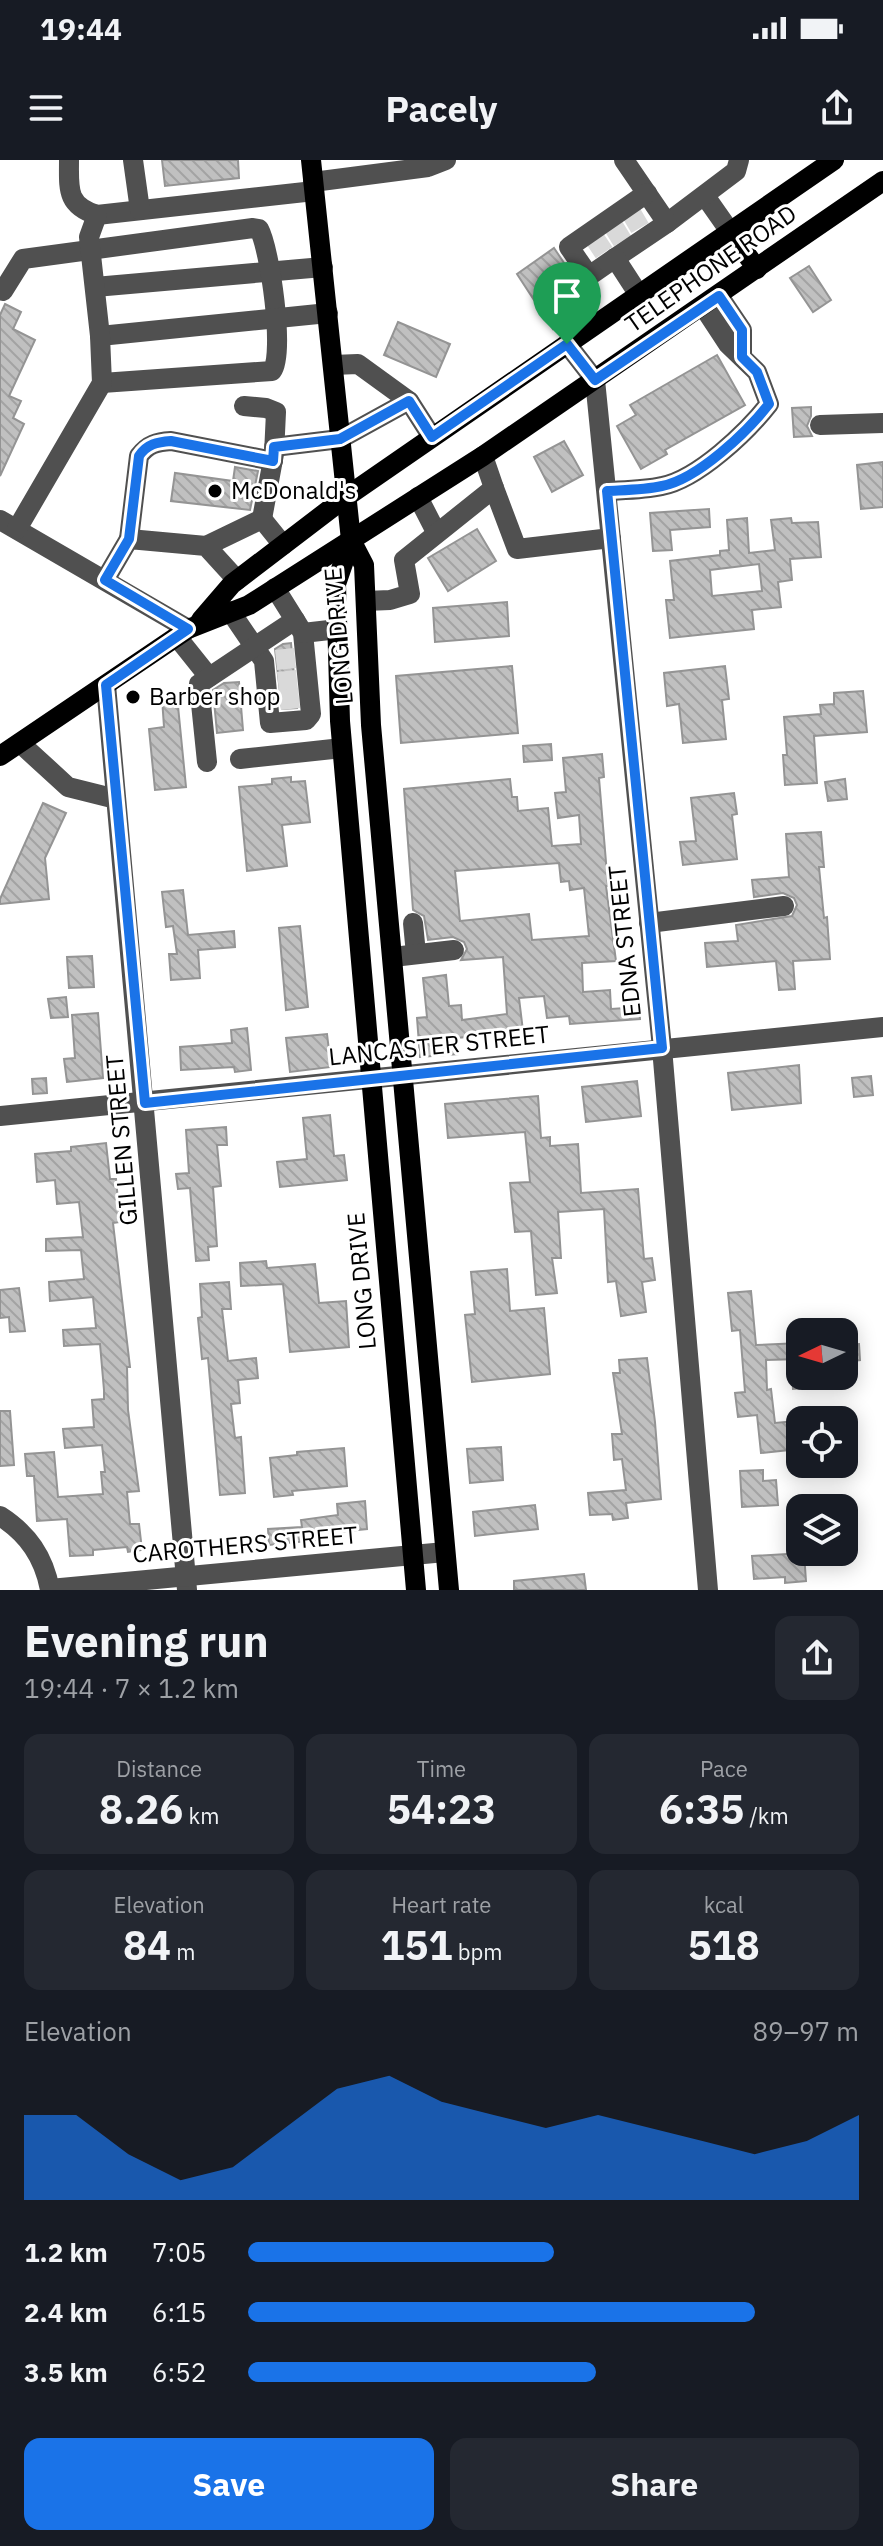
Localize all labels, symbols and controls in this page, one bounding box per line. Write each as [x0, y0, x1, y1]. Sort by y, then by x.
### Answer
text: 19:44 [40, 9, 122, 48]
text: Pacely [385, 85, 498, 132]
icon: menu [24, 86, 68, 130]
icon: share [815, 86, 859, 130]
street label: TELEPHONE ROAD [618, 197, 802, 339]
pin [533, 262, 601, 344]
icon: arrive [545, 274, 589, 318]
place label: McDonald's [231, 474, 357, 506]
marker: McDonald's [206, 482, 224, 500]
street label: LONG DRIVE [316, 566, 360, 706]
place label: Barber shop [149, 680, 281, 712]
marker: Barber shop [124, 688, 142, 706]
street label: EDNA STREET [600, 863, 648, 1019]
street label: LANCASTER STREET [327, 1017, 551, 1073]
street label: GILLEN STREET [98, 1053, 144, 1227]
street label: LONG DRIVE [339, 1211, 383, 1351]
north arrow [786, 1318, 858, 1390]
map controls [786, 1318, 858, 1566]
button: locate [786, 1406, 858, 1478]
button: layers [786, 1494, 858, 1566]
street label: CAROTHERS STREET [131, 1518, 359, 1570]
text: Evening run [24, 1612, 269, 1669]
button: share [775, 1616, 859, 1700]
text: 19:44 · 7 × 1.2 km [24, 1671, 239, 1705]
text: Distance [116, 1754, 202, 1783]
text: Time [417, 1754, 466, 1783]
text: Pace [700, 1754, 748, 1783]
text: 8.26 [99, 1783, 183, 1835]
text: 54:23 [387, 1783, 496, 1835]
text: 6:35 [659, 1783, 744, 1835]
text: km [183, 1801, 219, 1830]
text: /km [744, 1801, 789, 1830]
text: Elevation [114, 1890, 205, 1919]
text: Heart rate [392, 1890, 491, 1919]
text: kcal [704, 1890, 744, 1919]
text: 84 [123, 1919, 171, 1971]
text: 151 [381, 1919, 453, 1971]
text: 518 [688, 1919, 760, 1971]
text: m [171, 1937, 195, 1966]
text: bpm [453, 1937, 502, 1966]
text: Elevation [24, 2014, 132, 2048]
text: 89–97 m [752, 2014, 859, 2048]
text: 1.2 km [24, 2235, 108, 2269]
text: 7:05 [152, 2235, 206, 2269]
text: 2.4 km [24, 2295, 108, 2329]
text: 6:15 [152, 2295, 206, 2329]
text: 3.5 km [24, 2355, 108, 2389]
text: 6:52 [152, 2355, 206, 2389]
button: Save [24, 2438, 434, 2530]
button: Share [450, 2438, 859, 2530]

